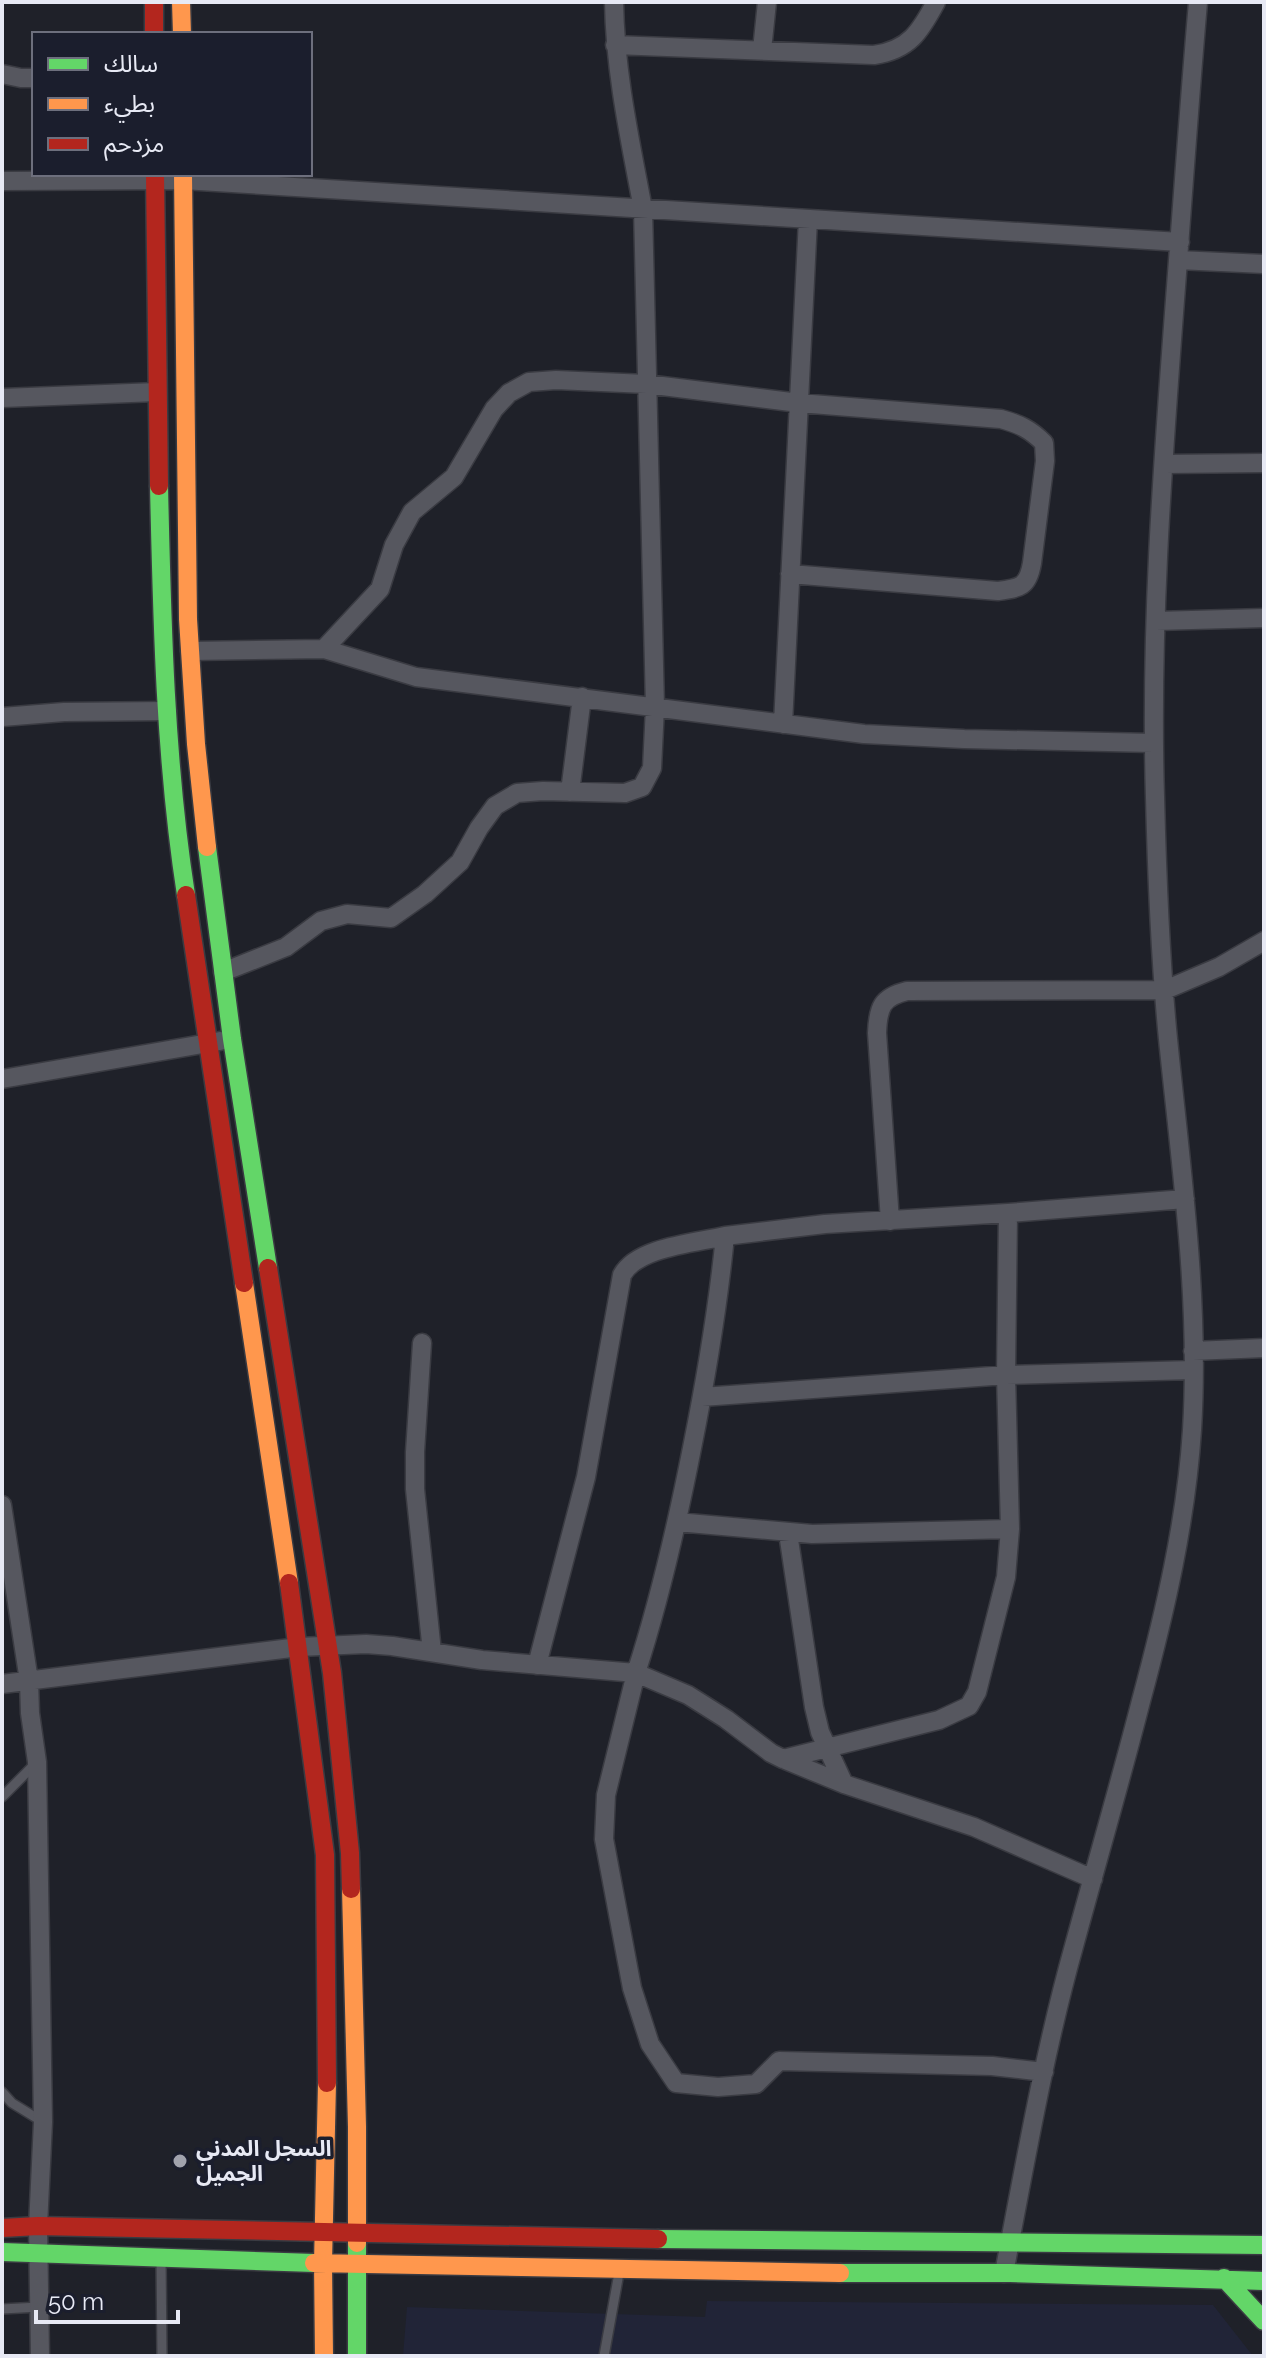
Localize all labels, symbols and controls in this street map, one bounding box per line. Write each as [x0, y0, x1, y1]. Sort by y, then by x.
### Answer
legend [32, 32, 312, 176]
text: سالك [104, 49, 158, 78]
text: بطيء [104, 89, 155, 123]
text: مزدحم [104, 129, 164, 161]
place label: السجل المدني الجميل [196, 2135, 331, 2186]
marker: السجل المدني الجميل [171, 2152, 189, 2170]
scale bar [36, 2274, 178, 2324]
text: 50 m [48, 2287, 104, 2316]

